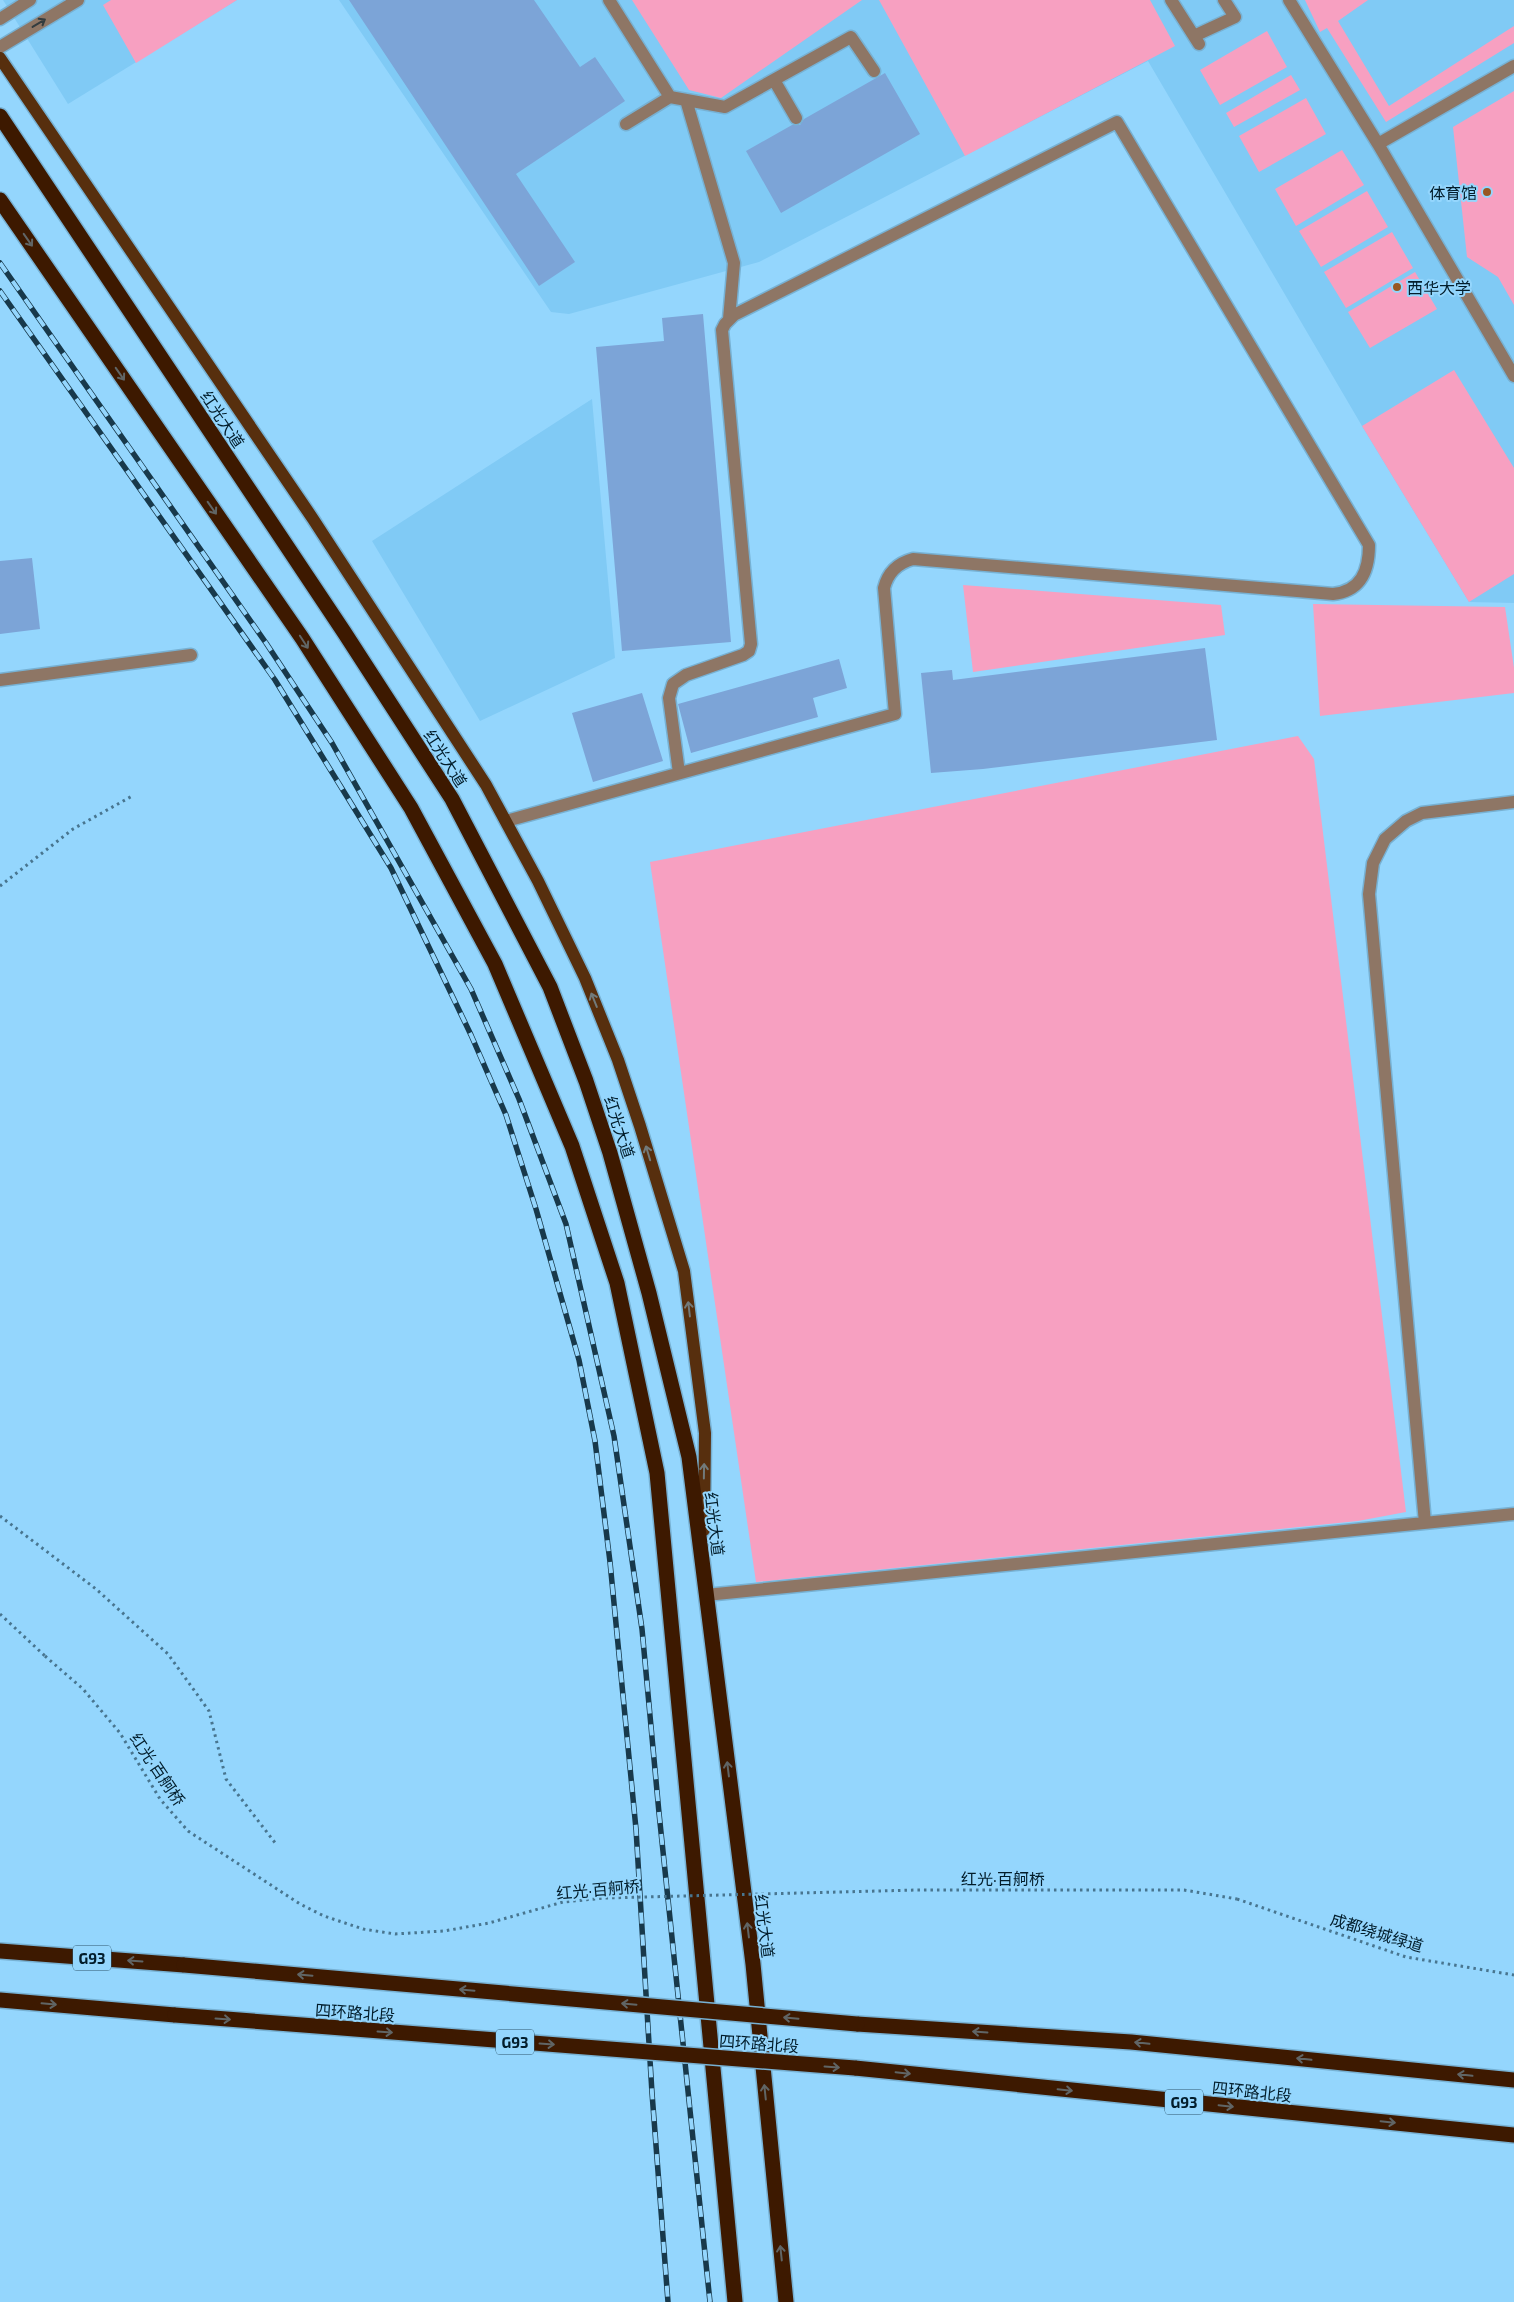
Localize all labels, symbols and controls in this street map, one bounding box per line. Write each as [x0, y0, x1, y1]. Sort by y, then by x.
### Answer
one-way arrow [31, 18, 45, 28]
place label: 体育馆 [1429, 183, 1477, 202]
marker: 体育馆 [1481, 186, 1493, 198]
one-way arrow [23, 233, 33, 247]
place label: 西华大学 [1407, 278, 1471, 297]
marker: 西华大学 [1391, 281, 1403, 293]
one-way arrow [115, 367, 125, 381]
street label: 红光大道 [197, 387, 249, 451]
one-way arrow [207, 501, 217, 515]
one-way arrow [299, 635, 310, 649]
street label: 红光大道 [421, 726, 471, 790]
one-way arrow [588, 993, 598, 1008]
street label: 红光大道 [601, 1094, 639, 1160]
one-way arrow [643, 1145, 653, 1161]
one-way arrow [684, 1302, 694, 1318]
one-way arrow [699, 1463, 709, 1480]
street label: 红光大道 [702, 1491, 728, 1557]
street label: 红光·百舸桥 [127, 1729, 189, 1809]
one-way arrow [723, 1761, 733, 1777]
street label: 红光·百舸桥 [961, 1869, 1045, 1888]
street label: 红光·百舸桥 [555, 1876, 641, 1902]
street label: 红光大道 [752, 1893, 778, 1959]
street label: 成都绕城绿道 [1328, 1909, 1426, 1955]
one-way arrow [743, 1922, 753, 1938]
road number: G93 [73, 1946, 111, 1970]
one-way arrow [127, 1956, 143, 1966]
one-way arrow [297, 1971, 313, 1980]
one-way arrow [459, 1985, 475, 1994]
one-way arrow [621, 1999, 637, 2009]
one-way arrow [40, 2000, 56, 2009]
street label: 四环路北段 [314, 2000, 396, 2024]
one-way arrow [783, 2013, 799, 2023]
one-way arrow [215, 2015, 231, 2024]
one-way arrow [377, 2027, 393, 2037]
one-way arrow [972, 2027, 988, 2036]
road number: G93 [496, 2030, 534, 2054]
street label: 四环路北段 [718, 2031, 800, 2055]
one-way arrow [1134, 2038, 1150, 2048]
one-way arrow [539, 2040, 555, 2049]
one-way arrow [1296, 2054, 1312, 2064]
one-way arrow [823, 2062, 839, 2071]
one-way arrow [895, 2068, 911, 2078]
one-way arrow [1458, 2070, 1474, 2080]
street label: 四环路北段 [1211, 2077, 1293, 2105]
one-way arrow [760, 2084, 770, 2100]
one-way arrow [1056, 2085, 1072, 2094]
road number: G93 [1165, 2090, 1203, 2114]
one-way arrow [1218, 2101, 1234, 2111]
one-way arrow [1380, 2117, 1396, 2127]
one-way arrow [776, 2246, 786, 2262]

